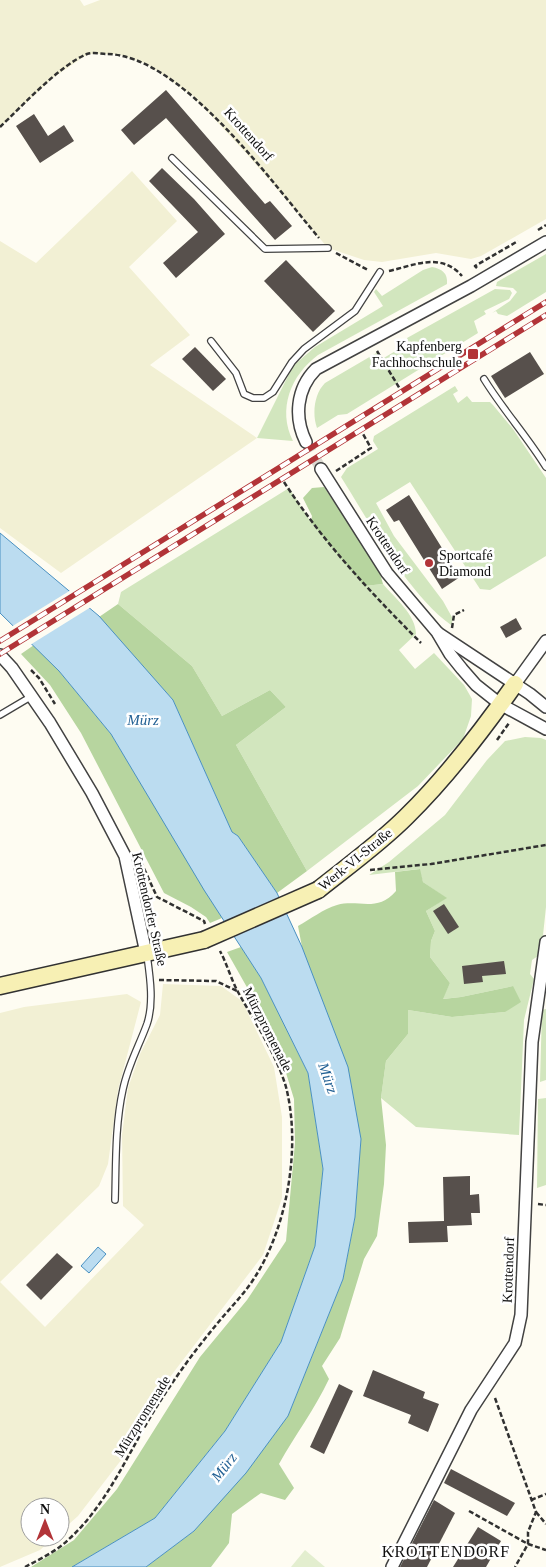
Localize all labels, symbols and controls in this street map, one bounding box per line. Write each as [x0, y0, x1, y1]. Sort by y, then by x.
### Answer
street label: Krottendorf [221, 105, 277, 164]
place label: Kapfenberg Fachhochschule [372, 339, 462, 370]
marker: Kapfenberg Fachhochschule [466, 347, 480, 361]
street label: Krottendorf [363, 514, 412, 577]
place label: Sportcafé Diamond [439, 548, 493, 579]
marker: Sportcafé Diamond [423, 557, 435, 569]
water label: Mürz [126, 712, 159, 728]
street label: Werk-VI-Straße [316, 825, 395, 893]
street label: Krottendorfer Straße [129, 851, 170, 967]
street label: Mürzpromenade [240, 985, 295, 1074]
water label: Mürz [315, 1059, 341, 1096]
street label: Krottendorf [500, 1236, 517, 1303]
street label: Mürzpromenade [112, 1373, 173, 1459]
water label: Mürz [207, 1449, 240, 1485]
north arrow [20, 1497, 70, 1547]
text: N [40, 1502, 50, 1517]
district label: KROTTENDORF [382, 1543, 510, 1560]

